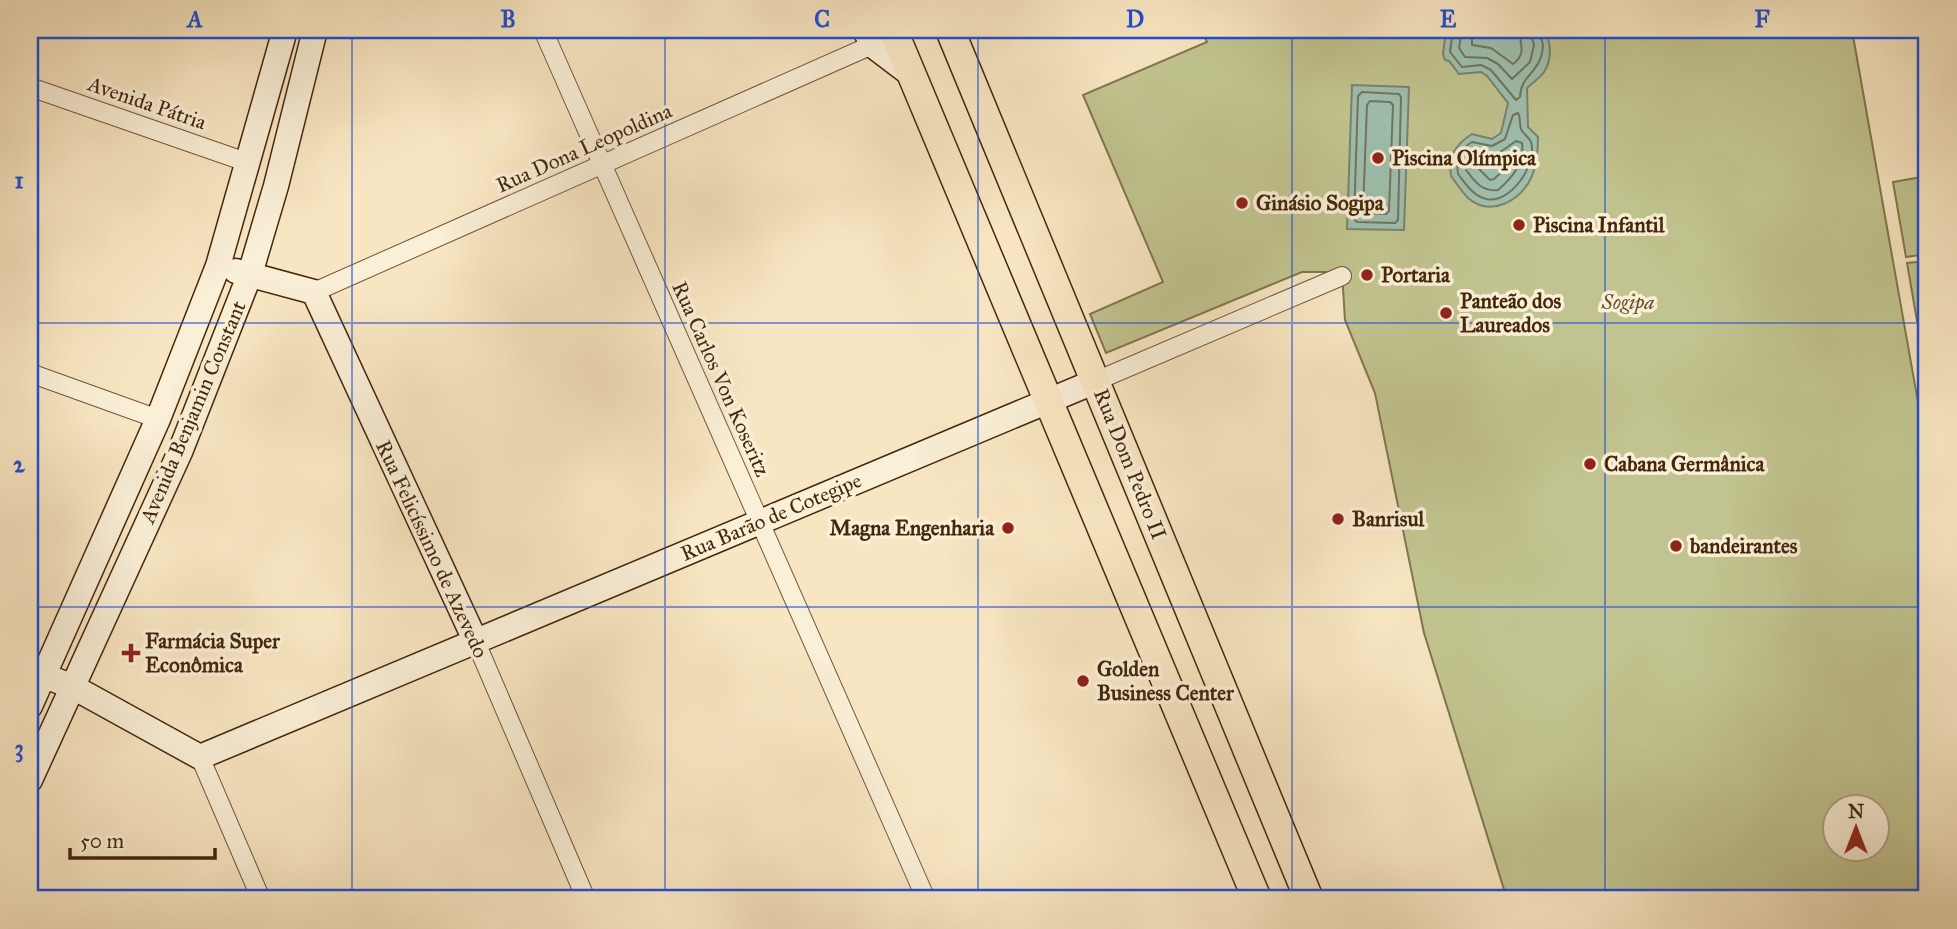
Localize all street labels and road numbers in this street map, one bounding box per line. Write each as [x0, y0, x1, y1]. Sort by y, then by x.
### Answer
street label: Avenida Pátria [84, 70, 210, 135]
street label: Rua Dona Leopoldina [492, 98, 676, 198]
street label: Rua Carlos Von Koseritz [666, 277, 776, 481]
street label: Avenida Benjamin Constant [134, 296, 252, 528]
street label: Rua Dom Pedro II [1088, 385, 1172, 543]
street label: Rua Felicíssimo de Azevedo [370, 436, 494, 662]
street label: Rua Barão de Cotegipe [677, 467, 866, 567]

